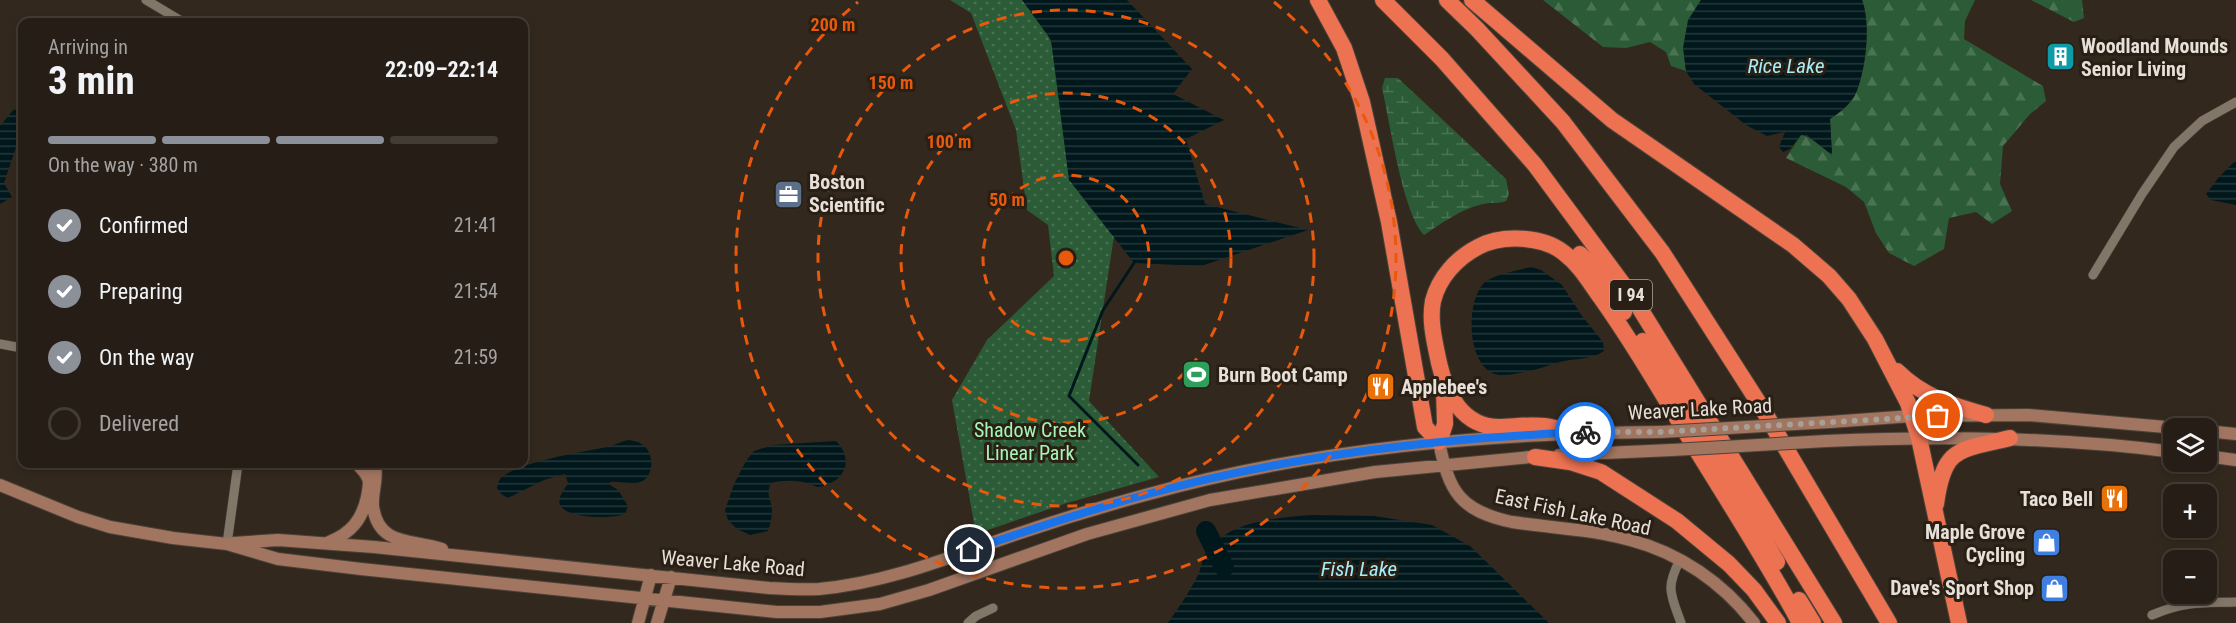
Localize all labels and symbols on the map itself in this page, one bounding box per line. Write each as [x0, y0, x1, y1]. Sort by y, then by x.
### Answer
text: 200 m [811, 14, 855, 35]
place label: Woodland Mounds Senior Living [2081, 34, 2228, 81]
building icon: Woodland Mounds Senior Living [2044, 41, 2076, 73]
water label: Rice Lake [1747, 54, 1825, 78]
text: 150 m [869, 72, 913, 93]
text: 100 m [927, 131, 971, 152]
place label: Boston Scientific [809, 170, 885, 217]
office icon: Boston Scientific [772, 178, 804, 210]
text: 50 m [989, 189, 1025, 210]
centre of rings [1056, 248, 1076, 268]
road number: I 94 [1610, 280, 1652, 310]
sports icon: Burn Boot Camp [1181, 359, 1213, 391]
place label: Burn Boot Camp [1218, 363, 1348, 387]
restaurant icon: Applebee's [1364, 371, 1396, 403]
place label: Applebee's [1401, 375, 1487, 399]
pin [1912, 390, 1963, 441]
street label: Weaver Lake Road [1627, 393, 1773, 425]
courier [1555, 402, 1615, 462]
park label: Shadow Creek Linear Park [974, 418, 1086, 465]
restaurant icon: Taco Bell [2098, 483, 2130, 515]
street label: East Fish Lake Road [1493, 484, 1653, 540]
place label: Taco Bell [2020, 487, 2093, 511]
place label: Maple Grove Cycling [1925, 520, 2025, 567]
pin [944, 524, 995, 575]
shop icon: Maple Grove Cycling [2030, 527, 2062, 559]
street label: Weaver Lake Road [660, 545, 806, 581]
water label: Fish Lake [1321, 557, 1397, 581]
shop icon: Dave's Sport Shop [2039, 572, 2071, 604]
place label: Dave's Sport Shop [1890, 576, 2034, 600]

